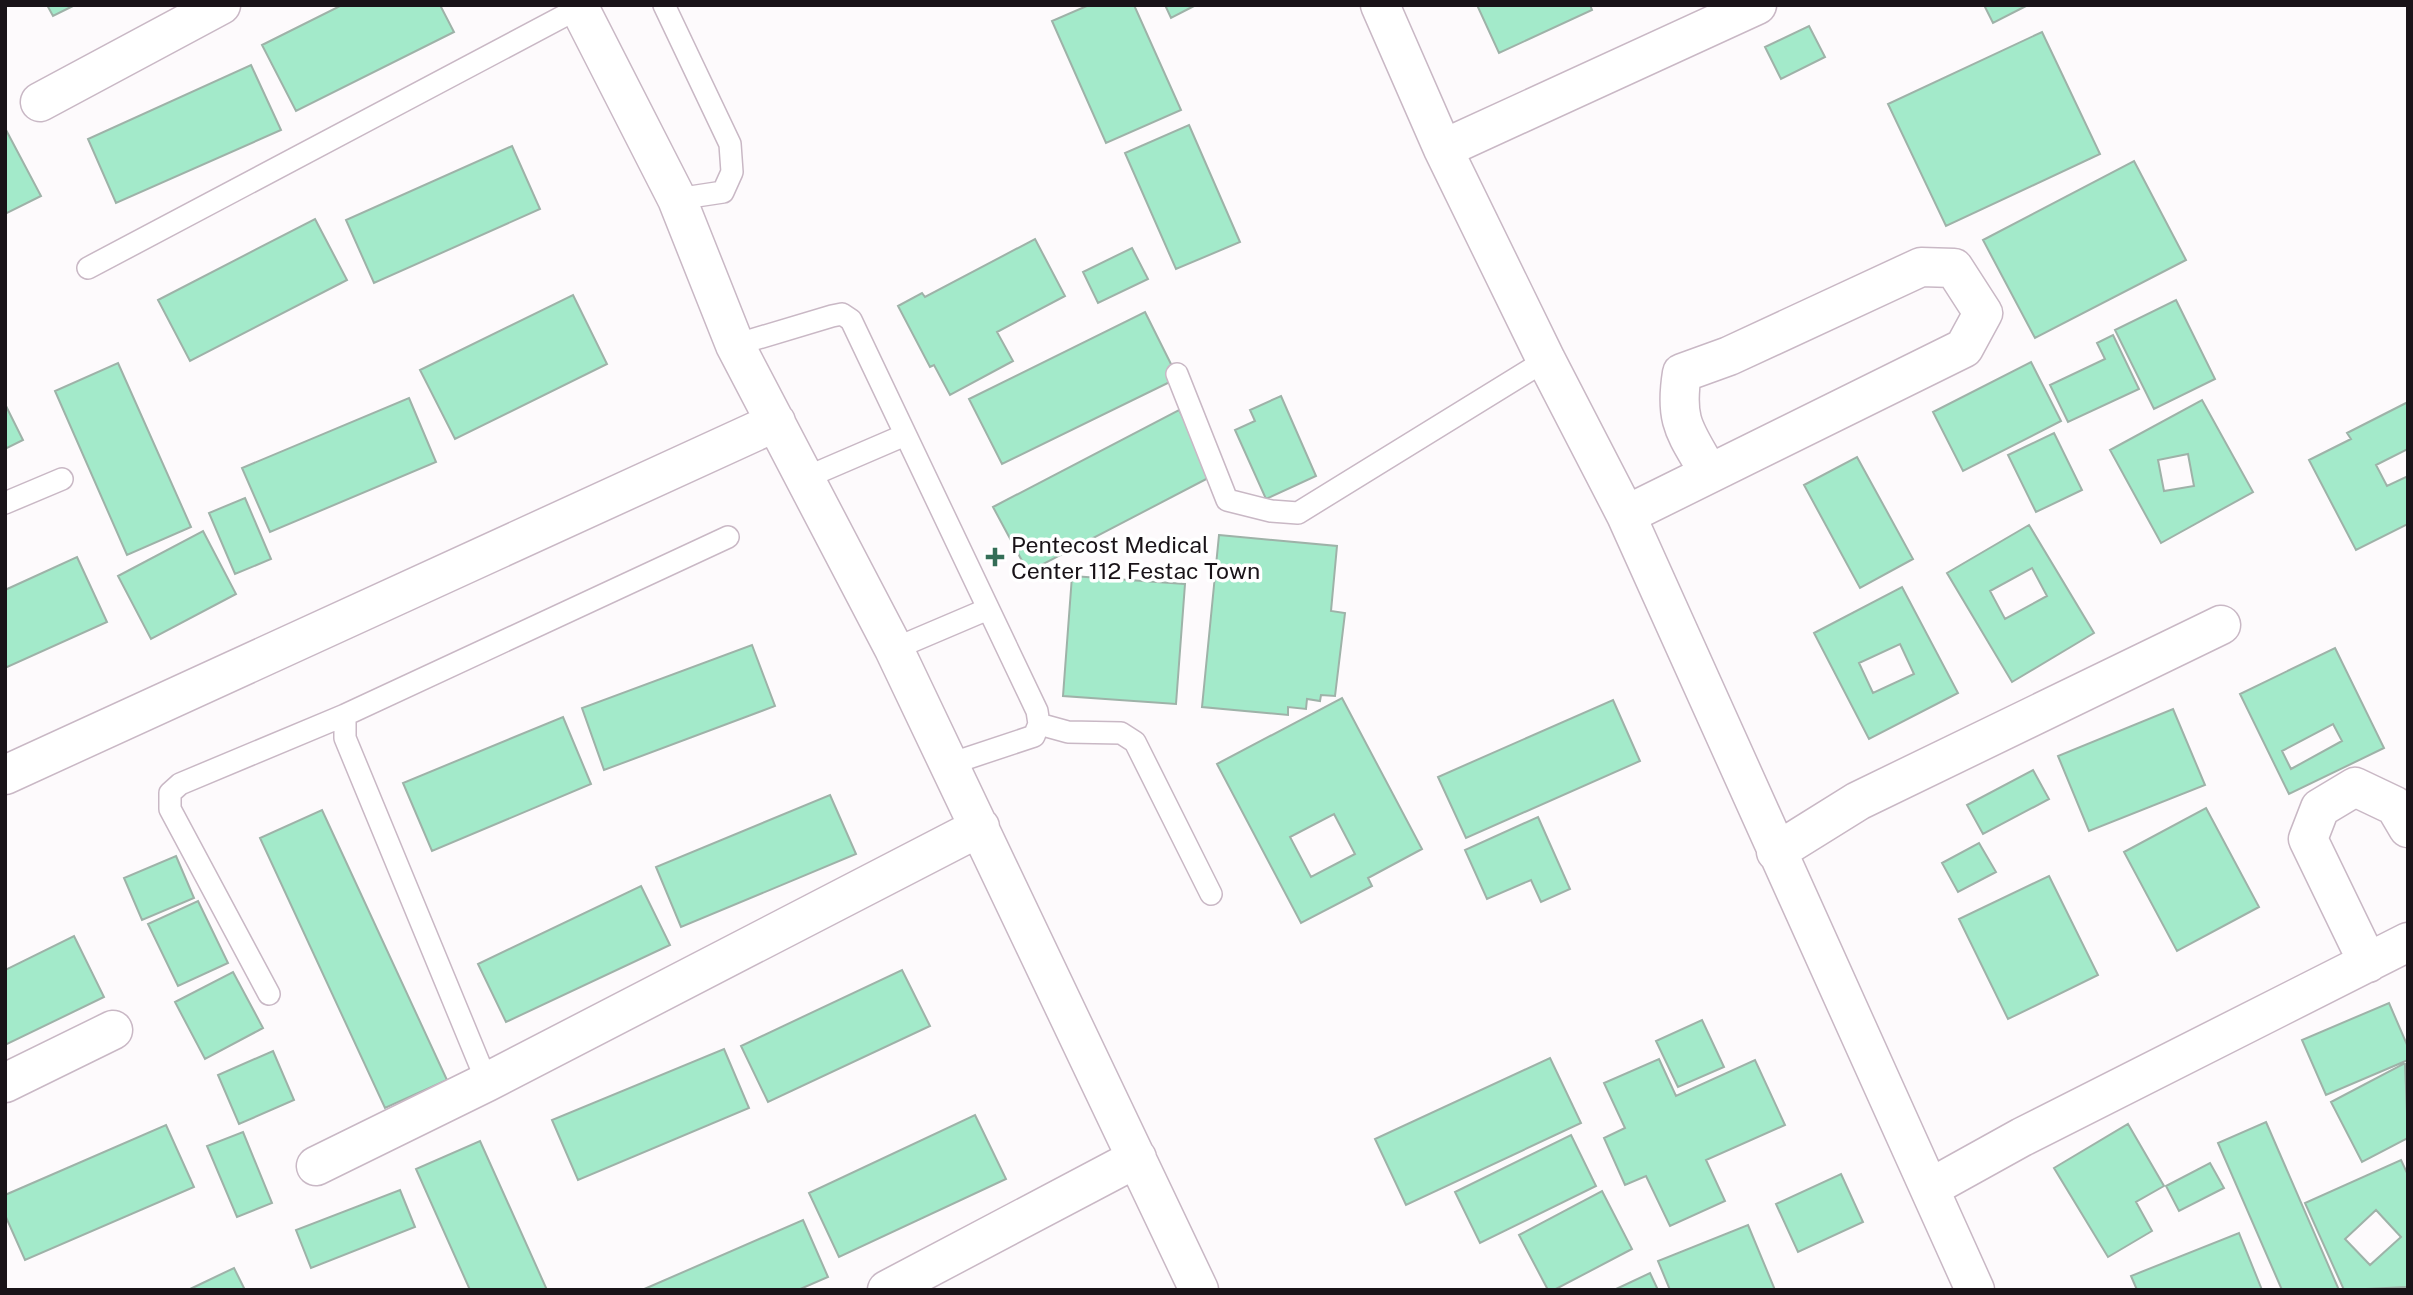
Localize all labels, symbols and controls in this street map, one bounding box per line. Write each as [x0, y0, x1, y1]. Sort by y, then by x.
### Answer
place label: Pentecost Medical Center 112 Festac Town [1011, 531, 1260, 584]
marker: Pentecost Medical Center 112 Festac Town [985, 547, 1005, 567]

